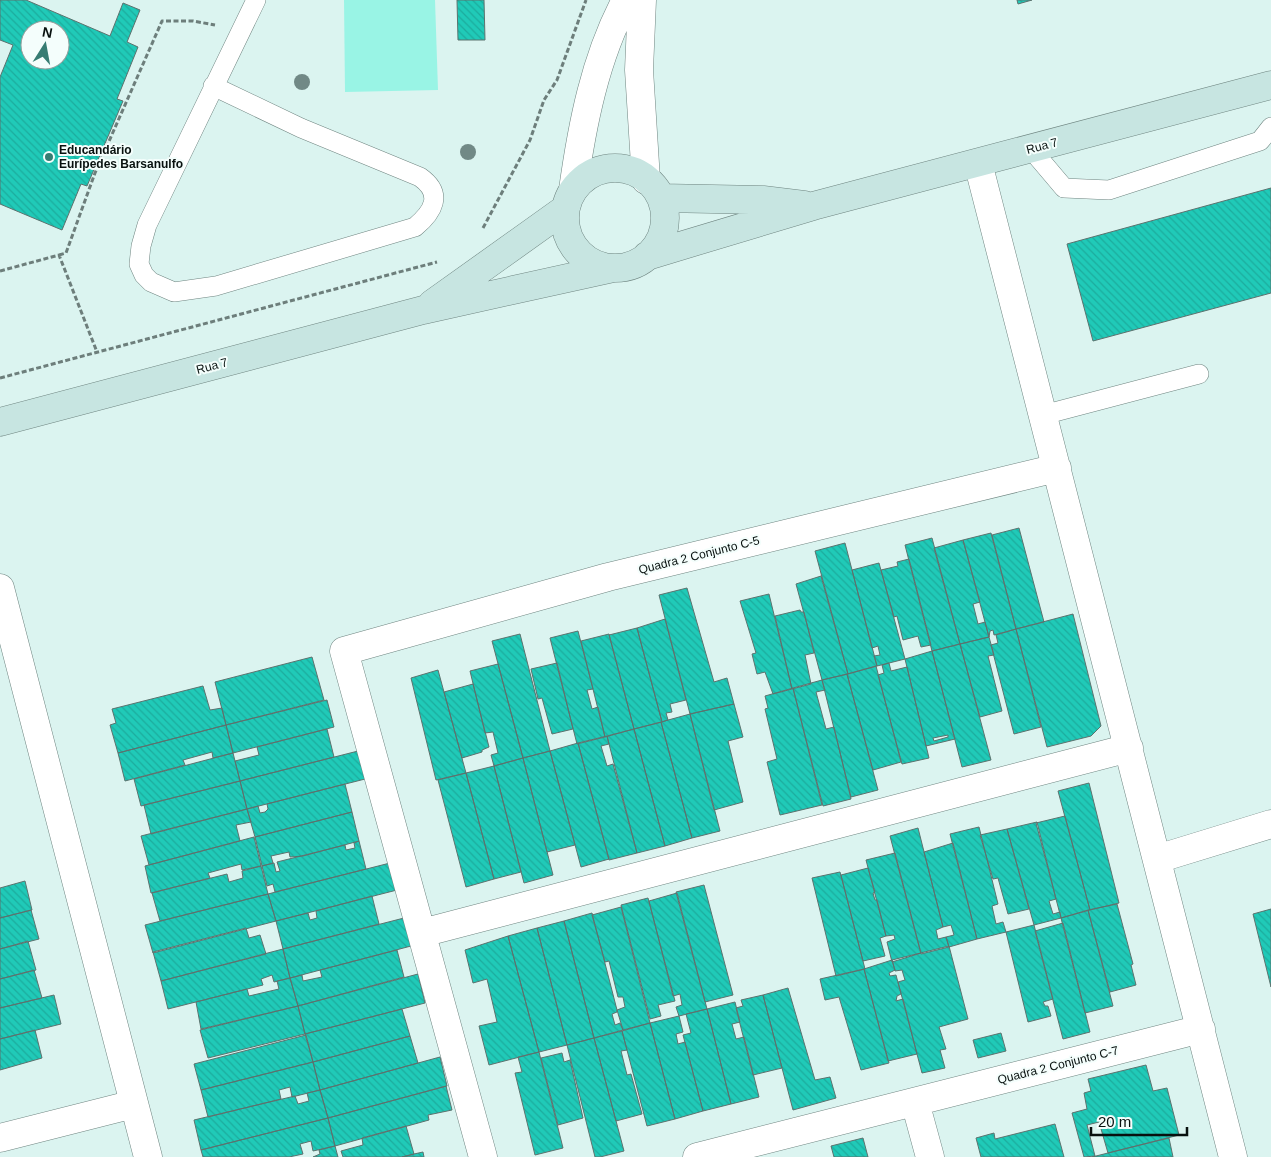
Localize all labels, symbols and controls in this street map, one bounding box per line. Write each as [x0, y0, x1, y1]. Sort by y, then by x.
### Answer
north arrow [20, 20, 70, 70]
text: N [41, 23, 54, 41]
street label: Rua 7 [1025, 135, 1060, 157]
place label: Educandário Eurípedes Barsanulfo [59, 143, 183, 171]
marker: Educandário Eurípedes Barsanulfo [43, 151, 55, 163]
street label: Rua 7 [195, 355, 230, 377]
street label: Quadra 2 Conjunto C-5 [637, 533, 761, 577]
street label: Quadra 2 Conjunto C-7 [996, 1043, 1120, 1087]
scale bar [1091, 1104, 1187, 1136]
text: 20 m [1098, 1113, 1131, 1130]

